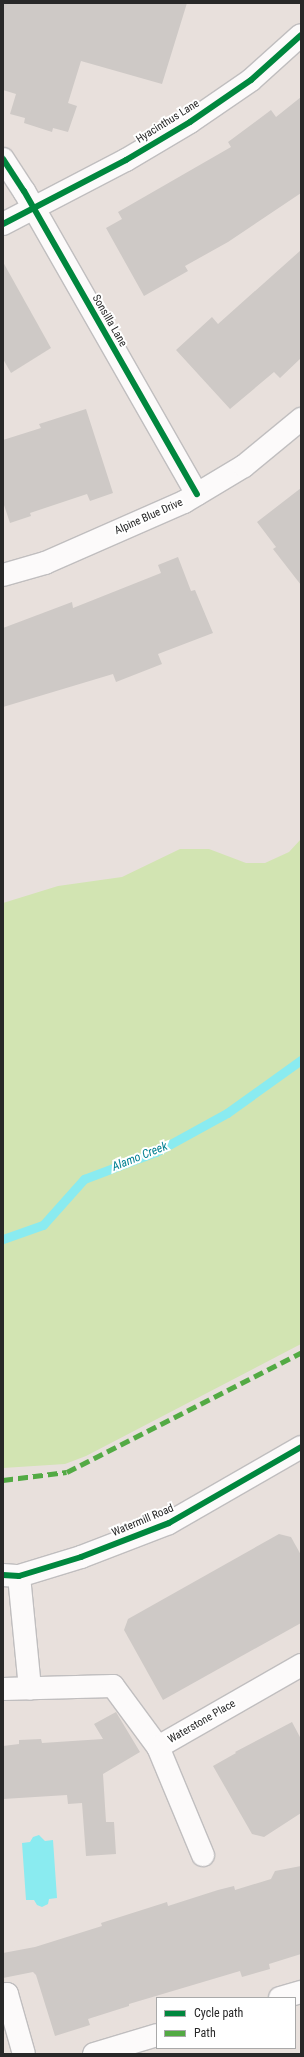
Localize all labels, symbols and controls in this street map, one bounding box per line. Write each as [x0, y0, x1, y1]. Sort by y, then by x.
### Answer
street label: Hyacinthus Lane [134, 97, 202, 147]
street label: Sonsilla Lane [89, 293, 129, 349]
street label: Alpine Blue Drive [113, 496, 185, 538]
water label: Alamo Creek [110, 1139, 170, 1175]
street label: Watermill Road [110, 1502, 176, 1540]
street label: Waterstone Place [166, 1697, 238, 1747]
legend [156, 1997, 296, 2049]
text: Cycle path [194, 2006, 243, 2020]
text: Path [194, 2026, 216, 2040]

